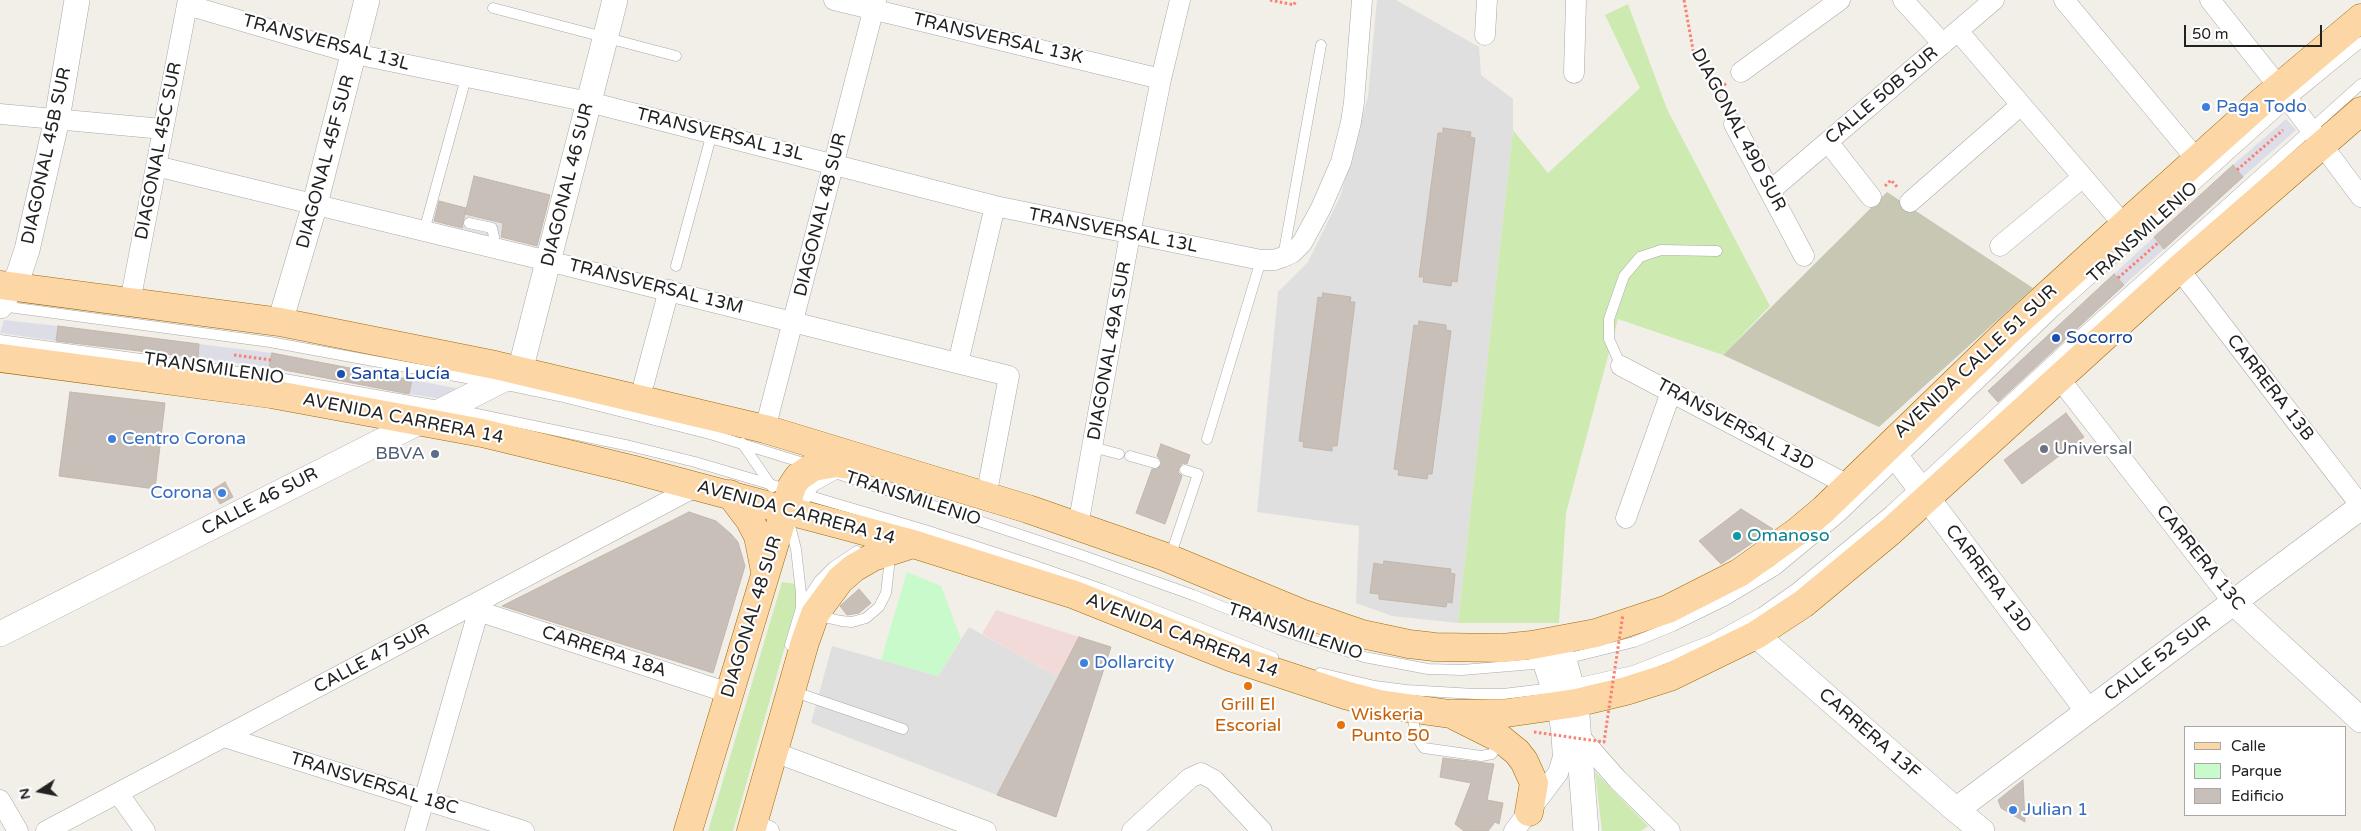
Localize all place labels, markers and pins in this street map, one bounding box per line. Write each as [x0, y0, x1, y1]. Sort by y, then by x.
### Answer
place label: Paga Todo [2216, 96, 2307, 118]
marker: Paga Todo [2200, 101, 2212, 113]
place label: Socorro [2066, 327, 2133, 349]
marker: Socorro [2050, 332, 2062, 344]
place label: Santa Lucía [351, 363, 450, 385]
marker: Santa Lucía [335, 368, 347, 380]
place label: Centro Corona [122, 428, 246, 450]
marker: Centro Corona [106, 433, 118, 445]
place label: Universal [2054, 438, 2132, 460]
place label: BBVA [375, 443, 425, 465]
marker: Universal [2038, 443, 2050, 455]
marker: BBVA [429, 448, 441, 460]
place label: Corona [150, 482, 212, 504]
marker: Corona [216, 487, 228, 499]
place label: Omanoso [1747, 525, 1830, 547]
marker: Omanoso [1731, 530, 1743, 542]
place label: Dollarcity [1094, 652, 1174, 674]
marker: Dollarcity [1078, 657, 1090, 669]
marker: Grill El Escorial [1242, 680, 1254, 692]
place label: Grill El Escorial [1215, 694, 1281, 736]
place label: Wiskeria Punto 50 [1351, 704, 1430, 746]
marker: Wiskeria Punto 50 [1335, 719, 1347, 731]
place label: Julian 1 [2023, 799, 2088, 821]
marker: Julian 1 [2007, 804, 2019, 816]

